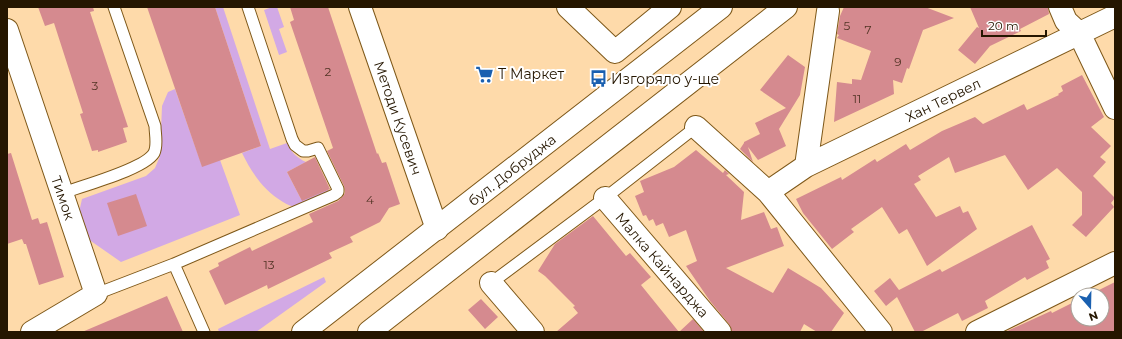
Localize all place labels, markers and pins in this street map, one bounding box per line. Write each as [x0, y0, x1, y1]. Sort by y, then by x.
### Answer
supermarket icon: Т Маркет [475, 64, 495, 84]
place label: Т Маркет [498, 65, 564, 83]
bus stop icon: Изгоряло у-ще [588, 69, 608, 89]
place label: Изгоряло у-ще [611, 70, 719, 88]

